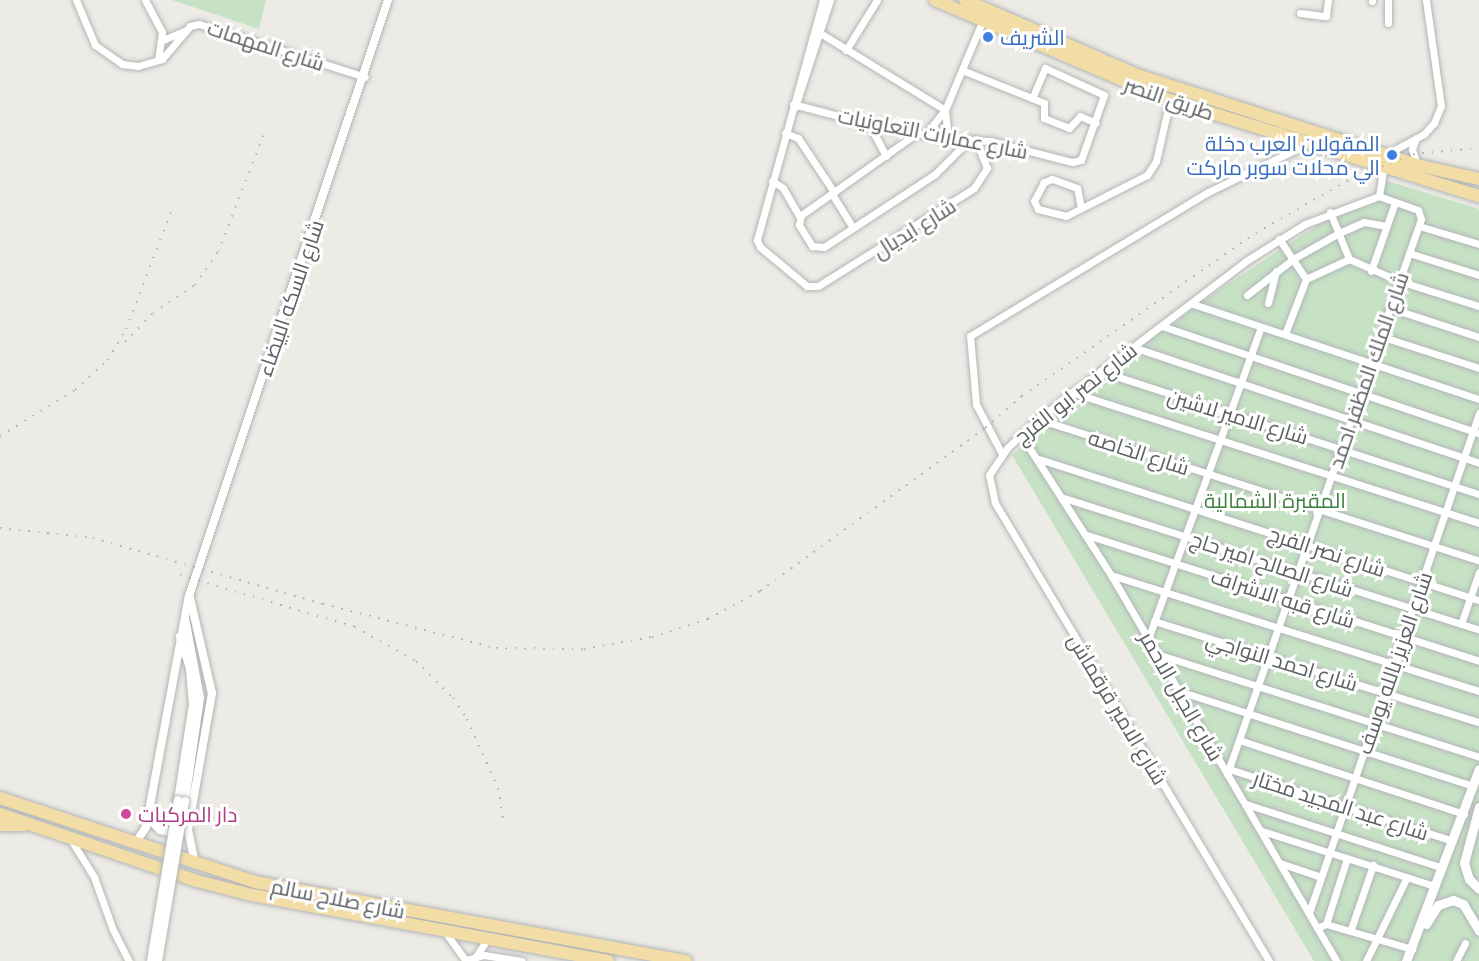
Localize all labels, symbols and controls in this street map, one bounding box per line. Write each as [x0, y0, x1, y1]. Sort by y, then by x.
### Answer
street label: شارع المهمات [204, 14, 328, 76]
place label: الشريف [1000, 24, 1065, 50]
marker: الشريف [981, 30, 995, 44]
street label: طريق النصر [1121, 71, 1217, 125]
street label: شارع عمارات التعاونيات [836, 102, 1030, 164]
place label: المقولان العرب دخلة الي محلات سوبر ماركت [1187, 130, 1380, 180]
marker: المقولان العرب دخلة الي محلات سوبر ماركت [1385, 148, 1399, 162]
street label: شارع ايديال [868, 193, 960, 263]
street label: شارع السكه البيضاء [251, 216, 329, 380]
street label: شارع الملك المظفر احمد [1323, 268, 1413, 472]
street label: شارع نصر ابو الفرج [1008, 337, 1142, 449]
street label: شارع الامير لاشين [1165, 383, 1311, 449]
street label: شارع الخاصه [1085, 424, 1193, 480]
park label: المقبرة الشمالية [1204, 487, 1346, 513]
street label: شارع نصر الفرج [1265, 520, 1389, 582]
street label: شارع الصالح امير حاج [1188, 526, 1356, 602]
street label: شارع قبه الاشراف [1208, 563, 1358, 633]
street label: شارع العزيز بالله يوسف [1351, 568, 1437, 758]
street label: شارع احمد النواجي [1203, 626, 1361, 696]
street label: شارع الجبل الاحمر [1135, 627, 1229, 765]
street label: شارع الامير قرقماش [1063, 629, 1173, 789]
street label: شارع عبد المجيد مختار [1250, 765, 1432, 845]
place label: دار المركبات [138, 801, 237, 827]
marker: دار المركبات [119, 807, 133, 821]
street label: شارع صلاح سالم [269, 873, 407, 923]

